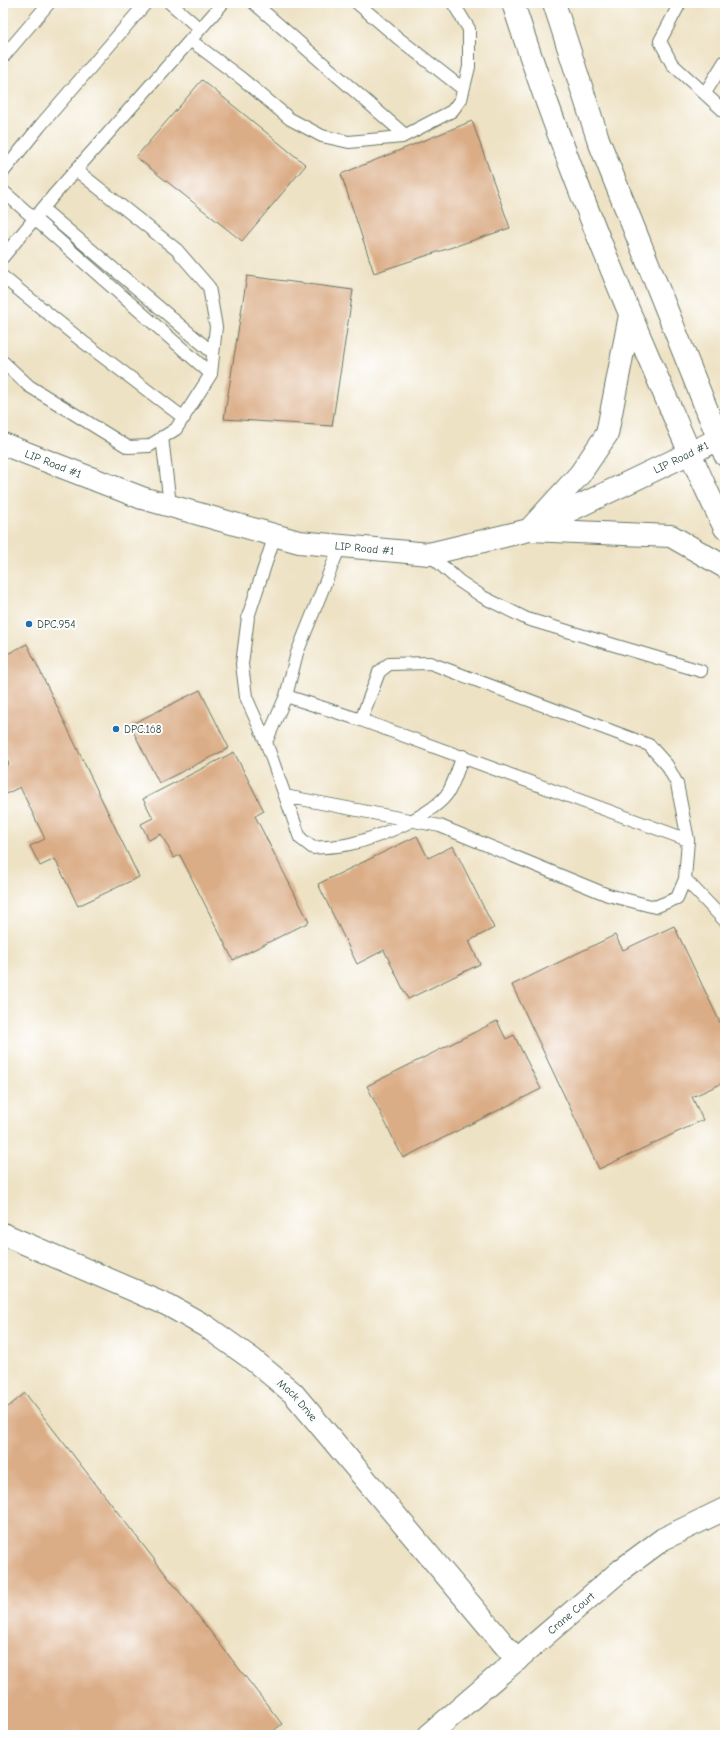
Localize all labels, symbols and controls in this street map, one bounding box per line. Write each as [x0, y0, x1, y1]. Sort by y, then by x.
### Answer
street label: LIP Road #1 [651, 439, 711, 476]
street label: LIP Road #1 [23, 447, 83, 481]
street label: LIP Road #1 [334, 539, 395, 558]
place label: DPC.954 [37, 618, 76, 631]
marker: DPC.954 [24, 619, 34, 629]
place label: DPC.168 [124, 723, 162, 736]
marker: DPC.168 [111, 724, 121, 734]
street label: Mack Drive [274, 1377, 320, 1424]
street label: Crane Court [545, 1589, 598, 1637]

